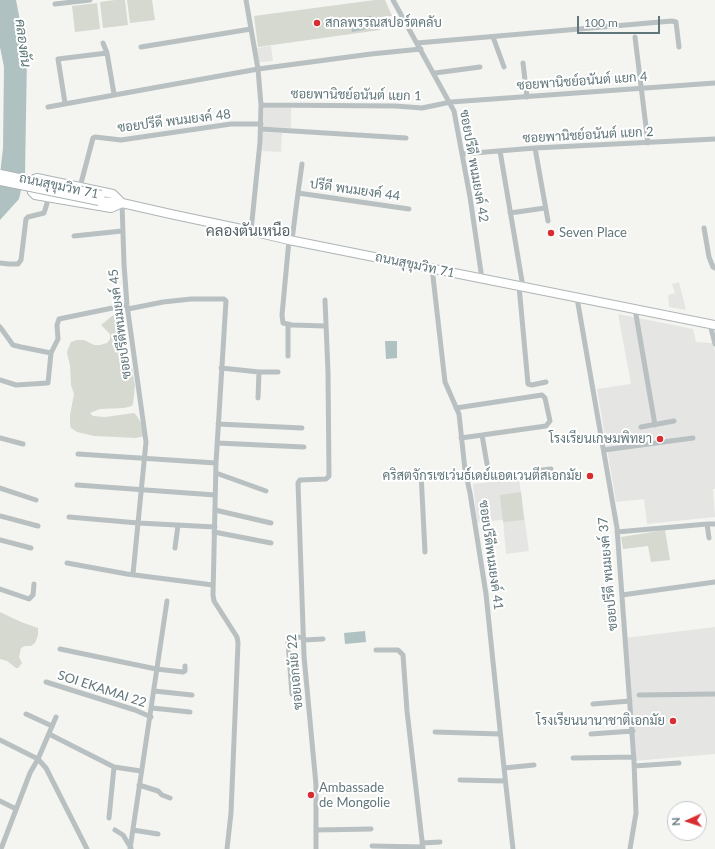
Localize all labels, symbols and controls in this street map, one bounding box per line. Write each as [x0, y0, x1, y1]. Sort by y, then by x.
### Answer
scale bar [579, 8, 662, 34]
place label: สกลพรรณสปอร์ตคลับ [325, 15, 442, 31]
text: 100 m [584, 15, 618, 30]
water label: คลองตัน [12, 18, 34, 68]
marker: สกลพรรณสปอร์ตคลับ [312, 18, 322, 28]
street label: ซอยพานิชย์อนันต์ แยก 4 [516, 69, 648, 93]
street label: ซอยพานิชย์อนันต์ แยก 1 [290, 86, 422, 104]
street label: ซอยปรีดี พนมยงค์ 48 [116, 106, 232, 136]
street label: ซอยปรีดี พนมยงค์ 42 [456, 108, 492, 224]
street label: ซอยพานิชย์อนันต์ แยก 2 [522, 124, 654, 146]
street label: ถนนสุขุมวิท 71 [18, 170, 100, 202]
street label: ปรีดี พนมยงค์ 44 [309, 176, 401, 204]
district label: คลองตันเหนือ [206, 222, 290, 240]
place label: Seven Place [559, 225, 627, 241]
marker: Seven Place [546, 228, 556, 238]
street label: ถนนสุขุมวิท 71 [374, 249, 456, 281]
street label: ซอยปรีดีพนมยงค์ 45 [106, 268, 134, 380]
place label: โรงเรียนเกษมพิทยา [549, 431, 652, 447]
marker: โรงเรียนเกษมพิทยา [655, 434, 665, 444]
place label: คริสตจักรเซเว่นธ์เดย์แอดเวนตีสเอกมัย [382, 468, 582, 484]
marker: คริสตจักรเซเว่นธ์เดย์แอดเวนตีสเอกมัย [585, 471, 595, 481]
street label: ซอยปรีดีพนมยงค์ 41 [476, 499, 506, 611]
street label: ซอยปรีดี พนมยงค์ 37 [595, 516, 621, 632]
street label: ซอยเอกมัย 22 [284, 633, 306, 711]
street label: SOI EKAMAI 22 [56, 667, 148, 711]
place label: โรงเรียนนานาชาติเอกมัย [536, 713, 665, 729]
marker: โรงเรียนนานาชาติเอกมัย [668, 716, 678, 726]
place label: Ambassade de Mongolie [319, 780, 390, 811]
marker: Ambassade de Mongolie [306, 790, 316, 800]
north arrow [667, 801, 707, 841]
text: N [669, 817, 682, 826]

